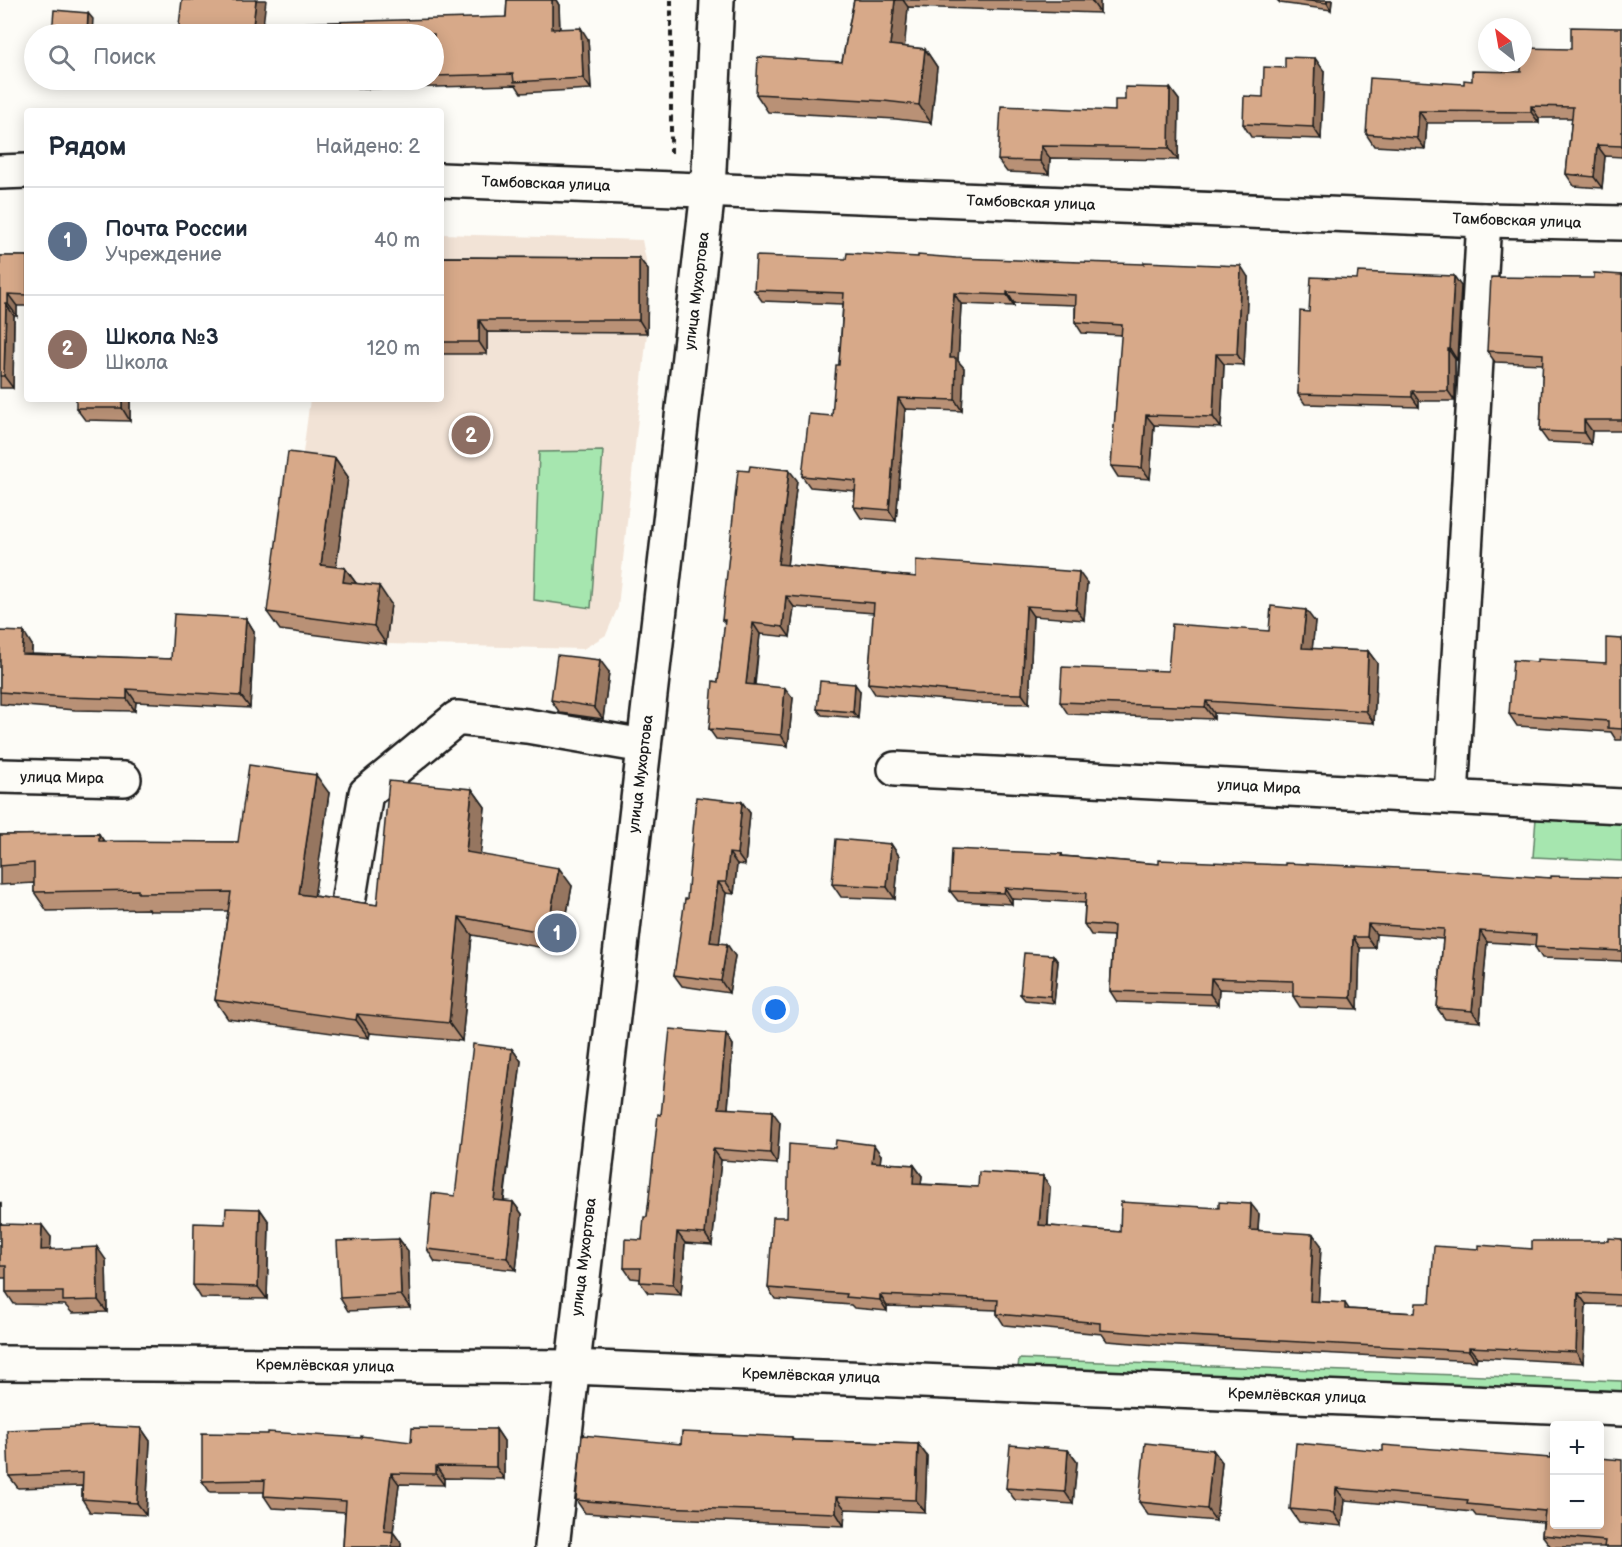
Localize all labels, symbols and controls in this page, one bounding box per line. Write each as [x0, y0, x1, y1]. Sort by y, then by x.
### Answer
north arrow [1478, 18, 1532, 72]
search box [24, 24, 444, 90]
icon: search [45, 41, 78, 74]
text: Поиск [93, 44, 156, 71]
text: Рядом [48, 132, 126, 163]
text: Найдено: 2 [316, 135, 420, 159]
street label: Тамбовская улица [481, 172, 611, 196]
street label: Тамбовская улица [966, 191, 1096, 215]
street label: Тамбовская улица [1452, 209, 1582, 233]
text: Почта России [105, 216, 248, 243]
text: 1 [63, 229, 72, 253]
text: 40 m [374, 229, 420, 253]
street label: улица Мухортова [680, 231, 714, 351]
text: Учреждение [105, 243, 222, 267]
text: Школа №3 [105, 324, 219, 351]
text: 2 [62, 337, 73, 361]
text: 120 m [367, 337, 420, 361]
text: Школа [105, 351, 168, 375]
pin: 2 [452, 412, 490, 458]
street label: улица Мухортова [624, 714, 658, 834]
street label: улица Мира [20, 768, 104, 788]
street label: улица Мира [1217, 775, 1301, 799]
pin: 1 [538, 910, 576, 956]
your location [761, 995, 790, 1024]
street label: улица Мухортова [567, 1197, 601, 1317]
street label: Кремлёвская улица [255, 1355, 395, 1377]
street label: Кремлёвская улица [741, 1364, 881, 1388]
street label: Кремлёвская улица [1227, 1384, 1367, 1408]
map controls [1550, 1421, 1604, 1529]
button: + [1550, 1421, 1604, 1475]
button: − [1550, 1475, 1604, 1529]

